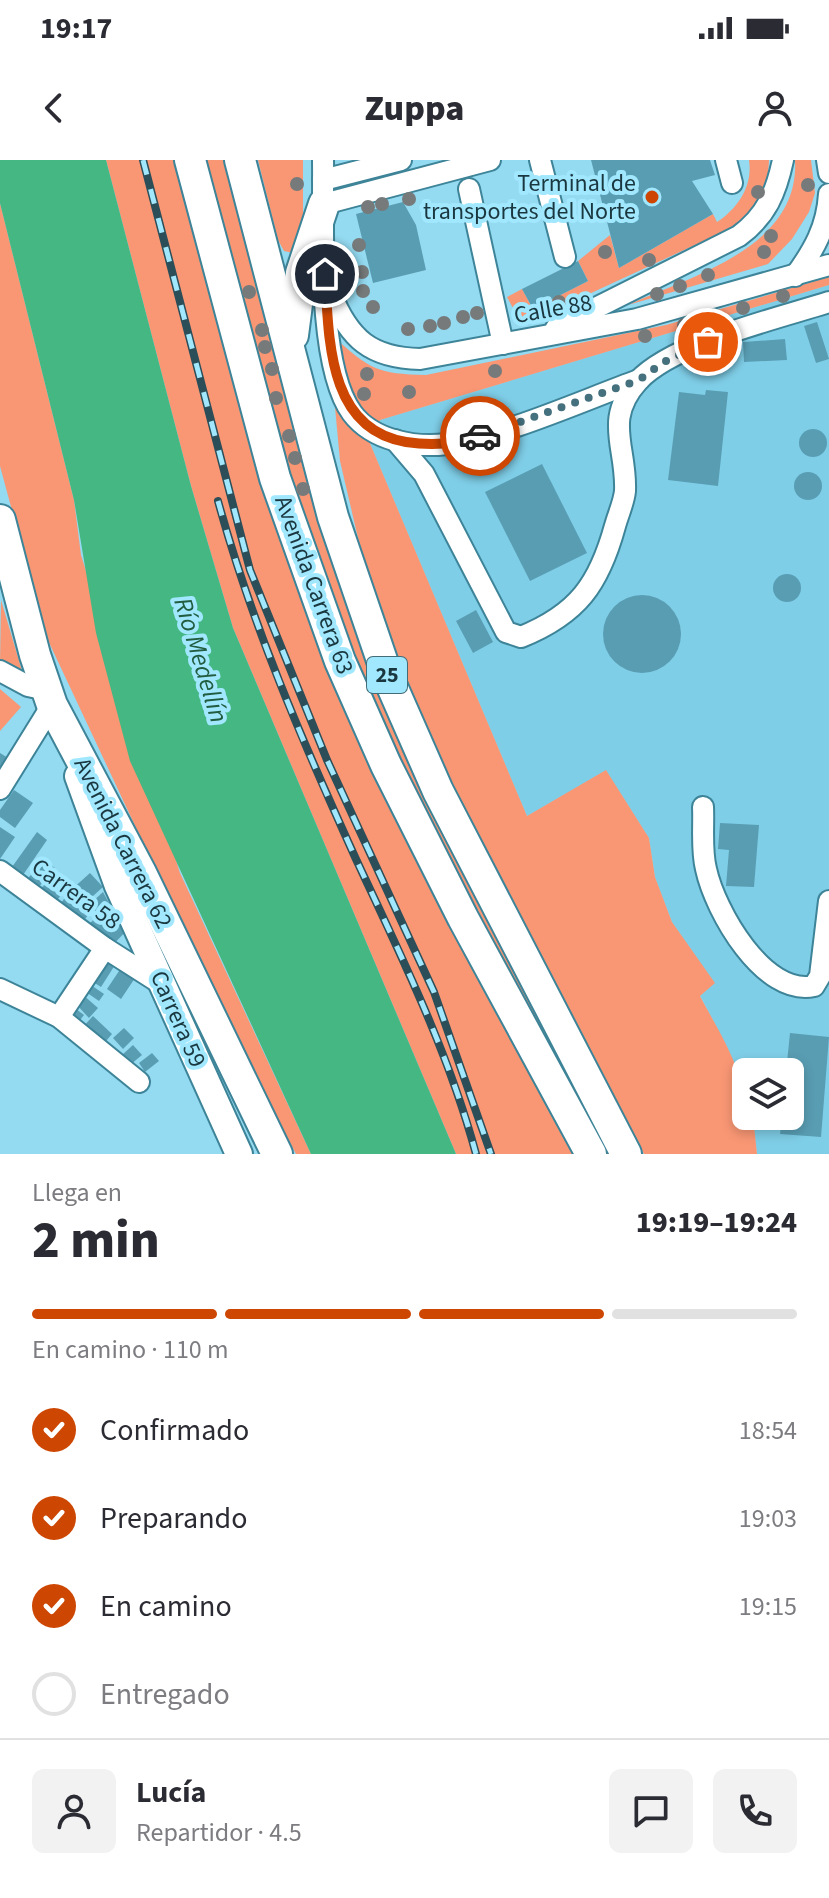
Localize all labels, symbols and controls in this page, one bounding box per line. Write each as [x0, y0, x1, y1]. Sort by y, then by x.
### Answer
text: 19:17 [40, 7, 112, 50]
text: Zuppa [365, 83, 464, 134]
icon: back [32, 86, 76, 130]
icon: person [753, 86, 797, 130]
place label: Terminal de transportes del Norte [423, 166, 636, 229]
marker: Terminal de transportes del Norte [643, 188, 661, 206]
pin [291, 240, 359, 308]
icon: home [303, 252, 347, 296]
street label: Calle 88 [511, 285, 595, 333]
pin [674, 308, 742, 376]
icon: bag [686, 320, 730, 364]
courier [440, 396, 520, 476]
icon: car [458, 414, 502, 458]
street label: Avenida Carrera 63 [265, 491, 363, 679]
water label: Río Medellín [164, 593, 238, 727]
road number: 25 [367, 657, 407, 693]
street label: Avenida Carrera 62 [65, 751, 181, 935]
street label: Carrera 58 [24, 850, 128, 938]
street label: Carrera 59 [141, 965, 215, 1073]
map controls [732, 1058, 804, 1130]
button: layers [732, 1058, 804, 1130]
text: Llega en [32, 1174, 122, 1211]
text: 19:19–19:24 [636, 1201, 797, 1244]
text: 2 min [32, 1204, 160, 1278]
text: En camino · 110 m [32, 1331, 228, 1368]
icon: check [32, 1408, 76, 1452]
text: Confirmado [100, 1409, 249, 1452]
text: 18:54 [739, 1412, 797, 1449]
icon: check [32, 1496, 76, 1540]
text: Preparando [100, 1497, 247, 1540]
text: 19:03 [739, 1500, 797, 1537]
icon: check [32, 1584, 76, 1628]
text: En camino [100, 1585, 232, 1628]
text: 19:15 [739, 1588, 797, 1625]
text: Entregado [100, 1673, 230, 1716]
button: person [32, 1769, 116, 1853]
button: chat [609, 1769, 693, 1853]
button: phone [713, 1769, 797, 1853]
text: Lucía [136, 1771, 206, 1814]
text: Repartidor · 4.5 [136, 1814, 302, 1851]

